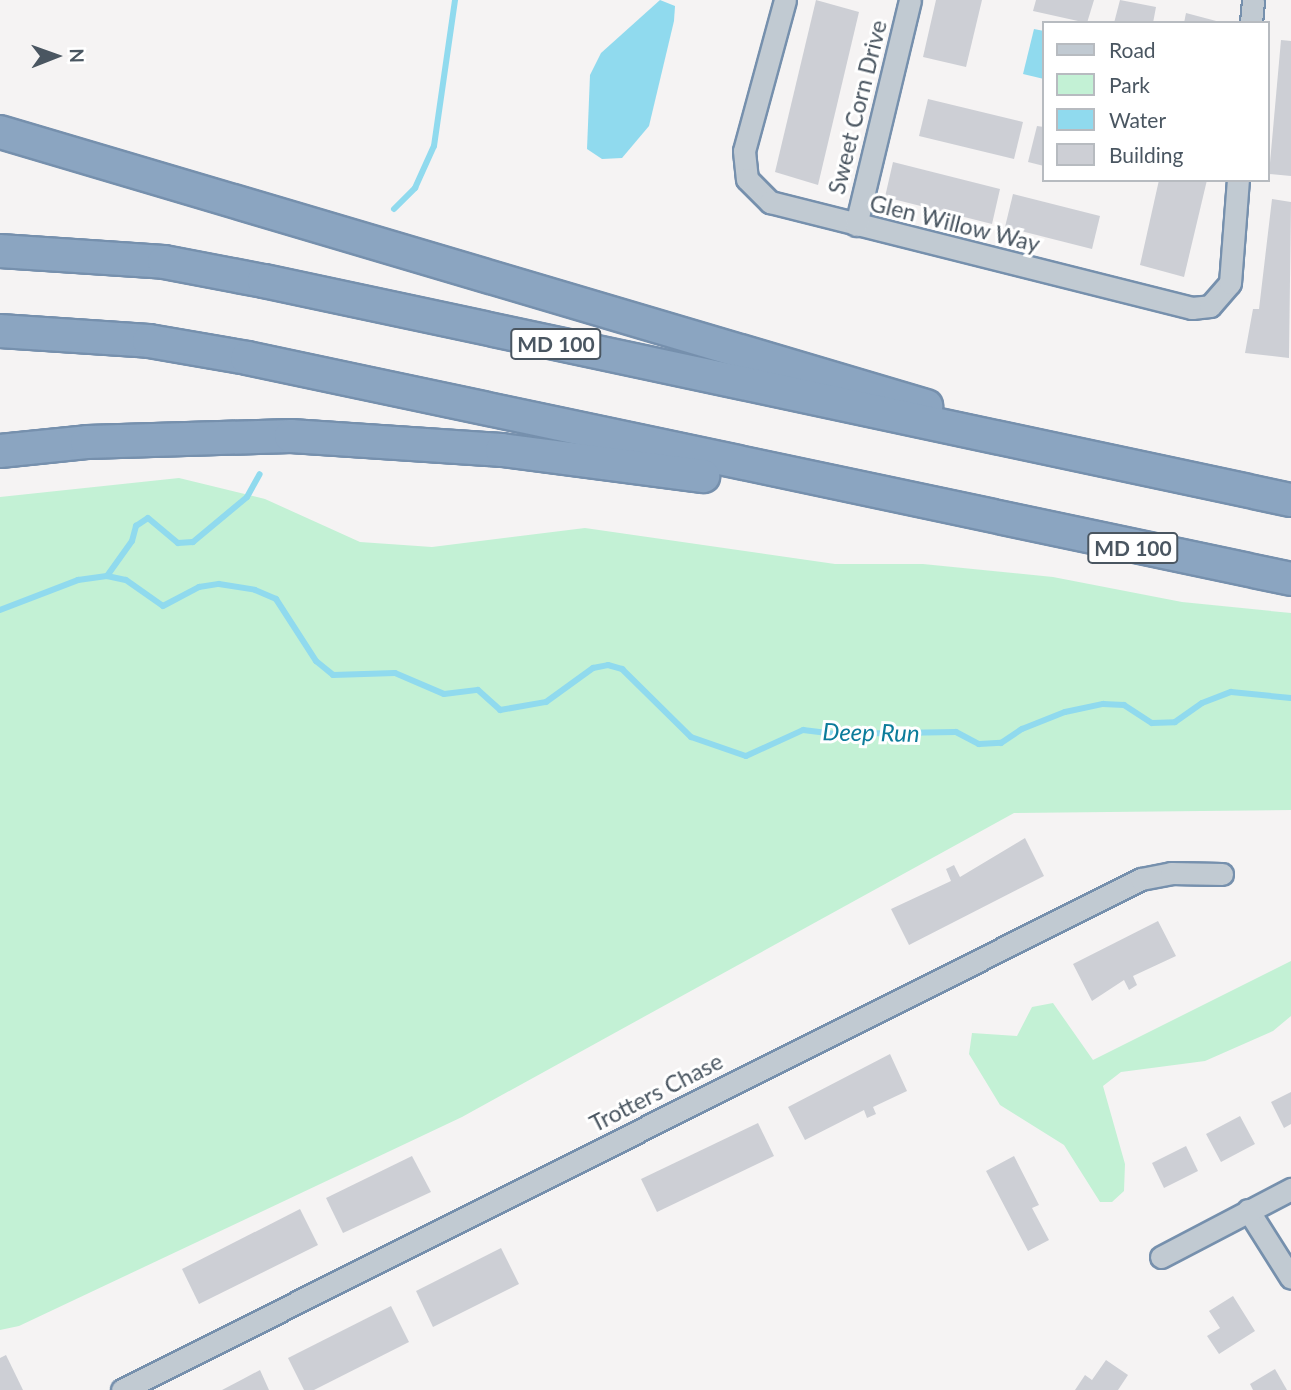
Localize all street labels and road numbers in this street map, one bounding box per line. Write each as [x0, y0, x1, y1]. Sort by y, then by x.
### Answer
street label: Sweet Corn Drive [822, 17, 892, 197]
street label: Glen Willow Way [867, 188, 1043, 258]
road number: MD 100 [509, 326, 603, 362]
road number: MD 100 [1086, 530, 1180, 566]
street label: Trotters Chase [585, 1047, 727, 1137]

